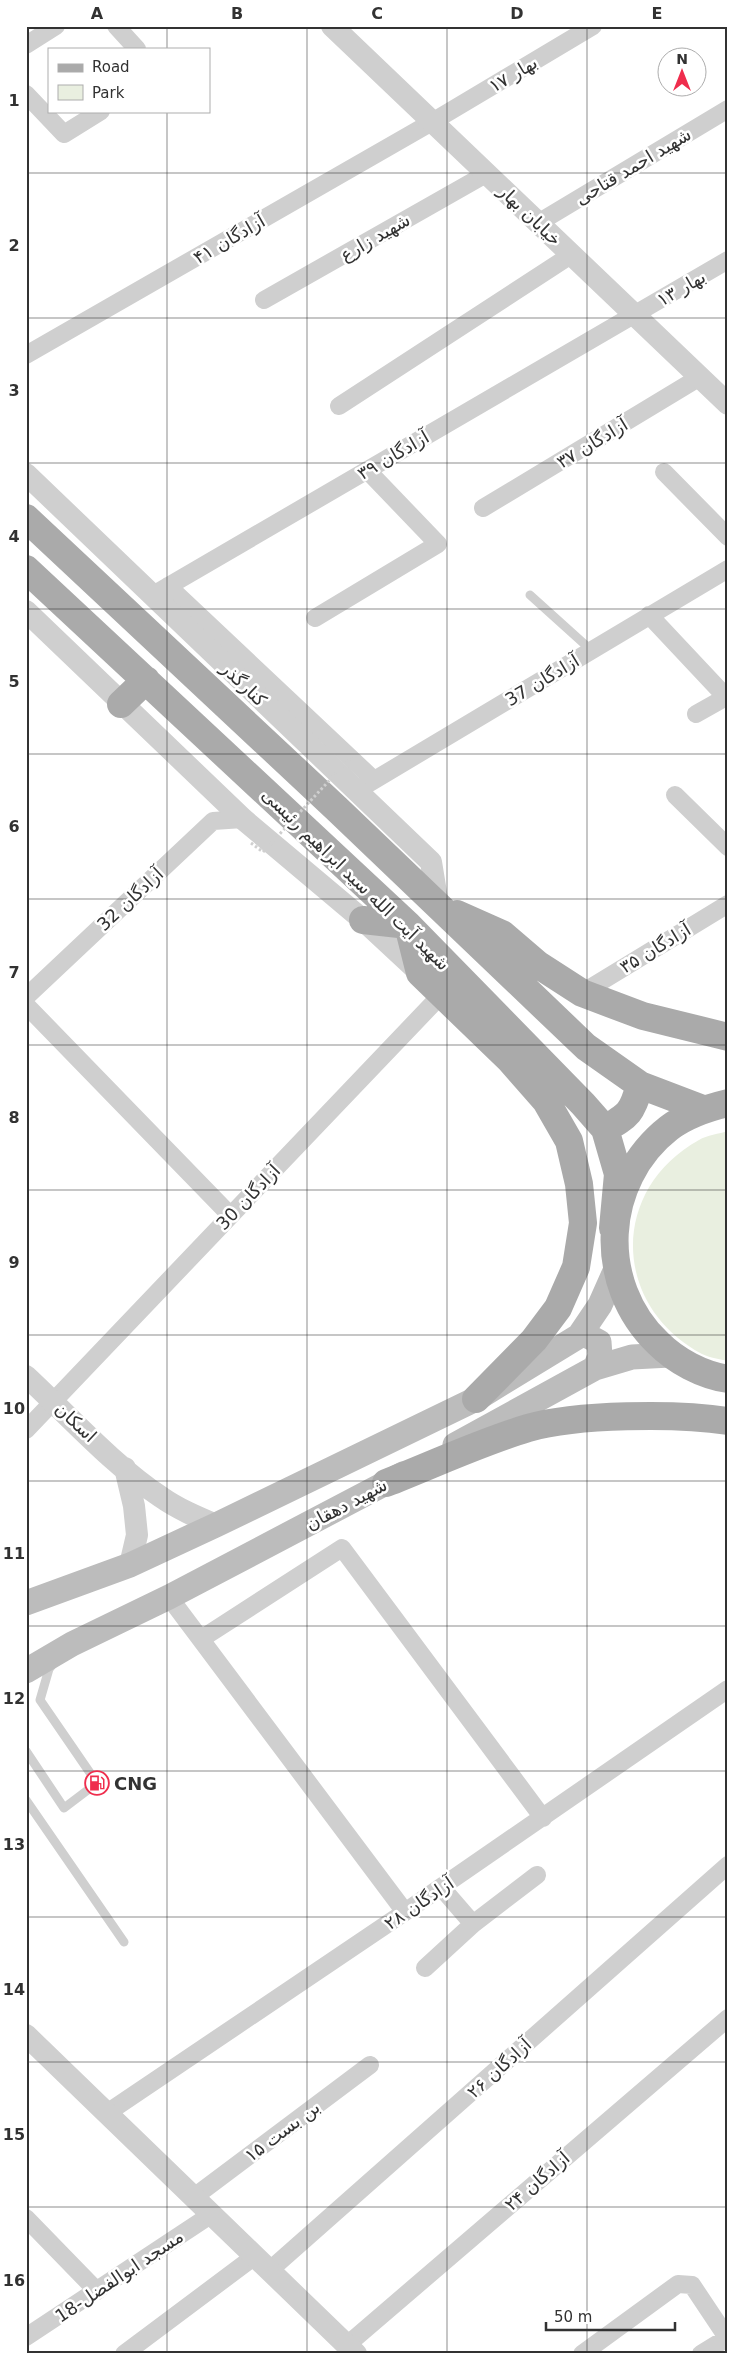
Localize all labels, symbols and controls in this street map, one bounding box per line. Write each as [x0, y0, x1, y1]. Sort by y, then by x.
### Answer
text: A [91, 4, 104, 23]
text: B [231, 4, 243, 23]
text: C [371, 4, 383, 23]
text: D [510, 4, 524, 23]
text: E [652, 4, 662, 23]
legend [48, 48, 210, 112]
north arrow [656, 48, 706, 98]
street label: بهار ۱۷ [485, 51, 541, 97]
text: N [676, 51, 688, 67]
text: Road [92, 58, 130, 76]
text: Park [92, 84, 125, 102]
text: 1 [8, 91, 20, 110]
street label: شهید احمد قتاحی [571, 123, 695, 210]
street label: خیابان بهار [493, 179, 566, 251]
street label: آزادگان ۴۱ [189, 209, 269, 268]
street label: شهید زارع [336, 209, 414, 266]
text: 2 [8, 236, 20, 255]
street label: بهار ۱۳ [653, 266, 710, 311]
text: 3 [8, 381, 20, 400]
street label: آزادگان ۳۷ [552, 412, 632, 472]
street label: آزادگان ۳۹ [353, 425, 433, 484]
text: 4 [8, 527, 20, 546]
street label: آزادگان 37 [501, 648, 584, 710]
street label: کنارگذر [216, 657, 271, 711]
text: 5 [8, 672, 20, 691]
street label: شهید آیت الله سید ابراهیم رئیسی [257, 783, 455, 975]
text: 6 [8, 817, 20, 836]
street label: آزادگان 32 [92, 862, 168, 935]
street label: آزادگان ۳۵ [615, 917, 695, 977]
text: 7 [8, 963, 20, 982]
text: 8 [8, 1108, 20, 1127]
street label: آزادگان 30 [211, 1159, 285, 1234]
text: 9 [8, 1253, 20, 1272]
street label: اسکان [51, 1398, 101, 1446]
text: 10 [3, 1399, 25, 1418]
street label: شهید دهقان [302, 1474, 391, 1535]
text: 11 [3, 1544, 25, 1563]
text: 12 [3, 1689, 25, 1708]
fuel station icon: CNG [84, 1770, 110, 1796]
place label: CNG [114, 1773, 157, 1794]
text: 13 [3, 1835, 25, 1854]
street label: ۲۸ آزادگان [380, 1871, 458, 1934]
text: 14 [3, 1980, 25, 1999]
street label: ۲۶ آزادگان [462, 2032, 536, 2102]
street label: بن بست ۱۵ [240, 2096, 324, 2167]
text: 15 [3, 2125, 25, 2144]
street label: ۲۴ آزادگان [500, 2146, 574, 2215]
street label: مسجد ابوالفضل-18 [51, 2225, 188, 2327]
text: 16 [3, 2271, 25, 2290]
scale bar [546, 2300, 675, 2332]
text: 50 m [554, 2308, 592, 2326]

